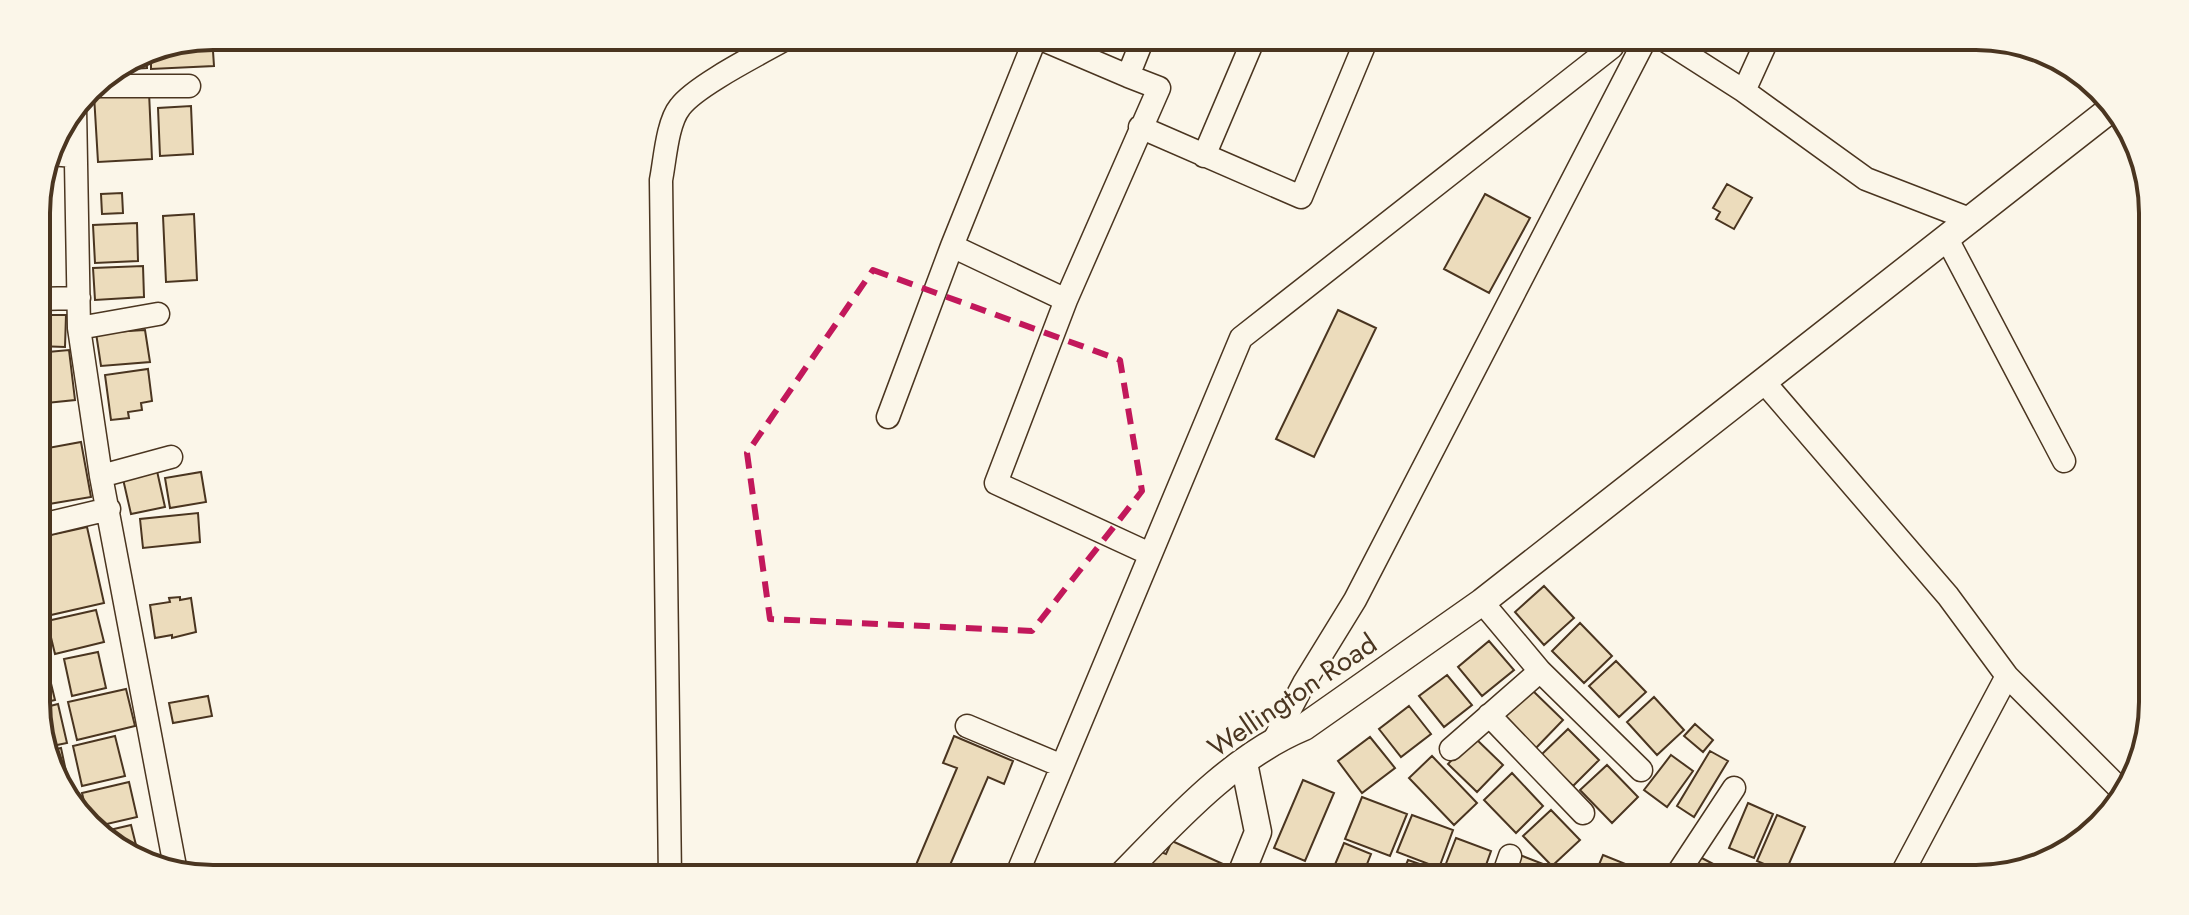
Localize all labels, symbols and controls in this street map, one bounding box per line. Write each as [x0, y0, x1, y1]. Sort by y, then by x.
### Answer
street label: Wellington Road [1199, 624, 1385, 767]

